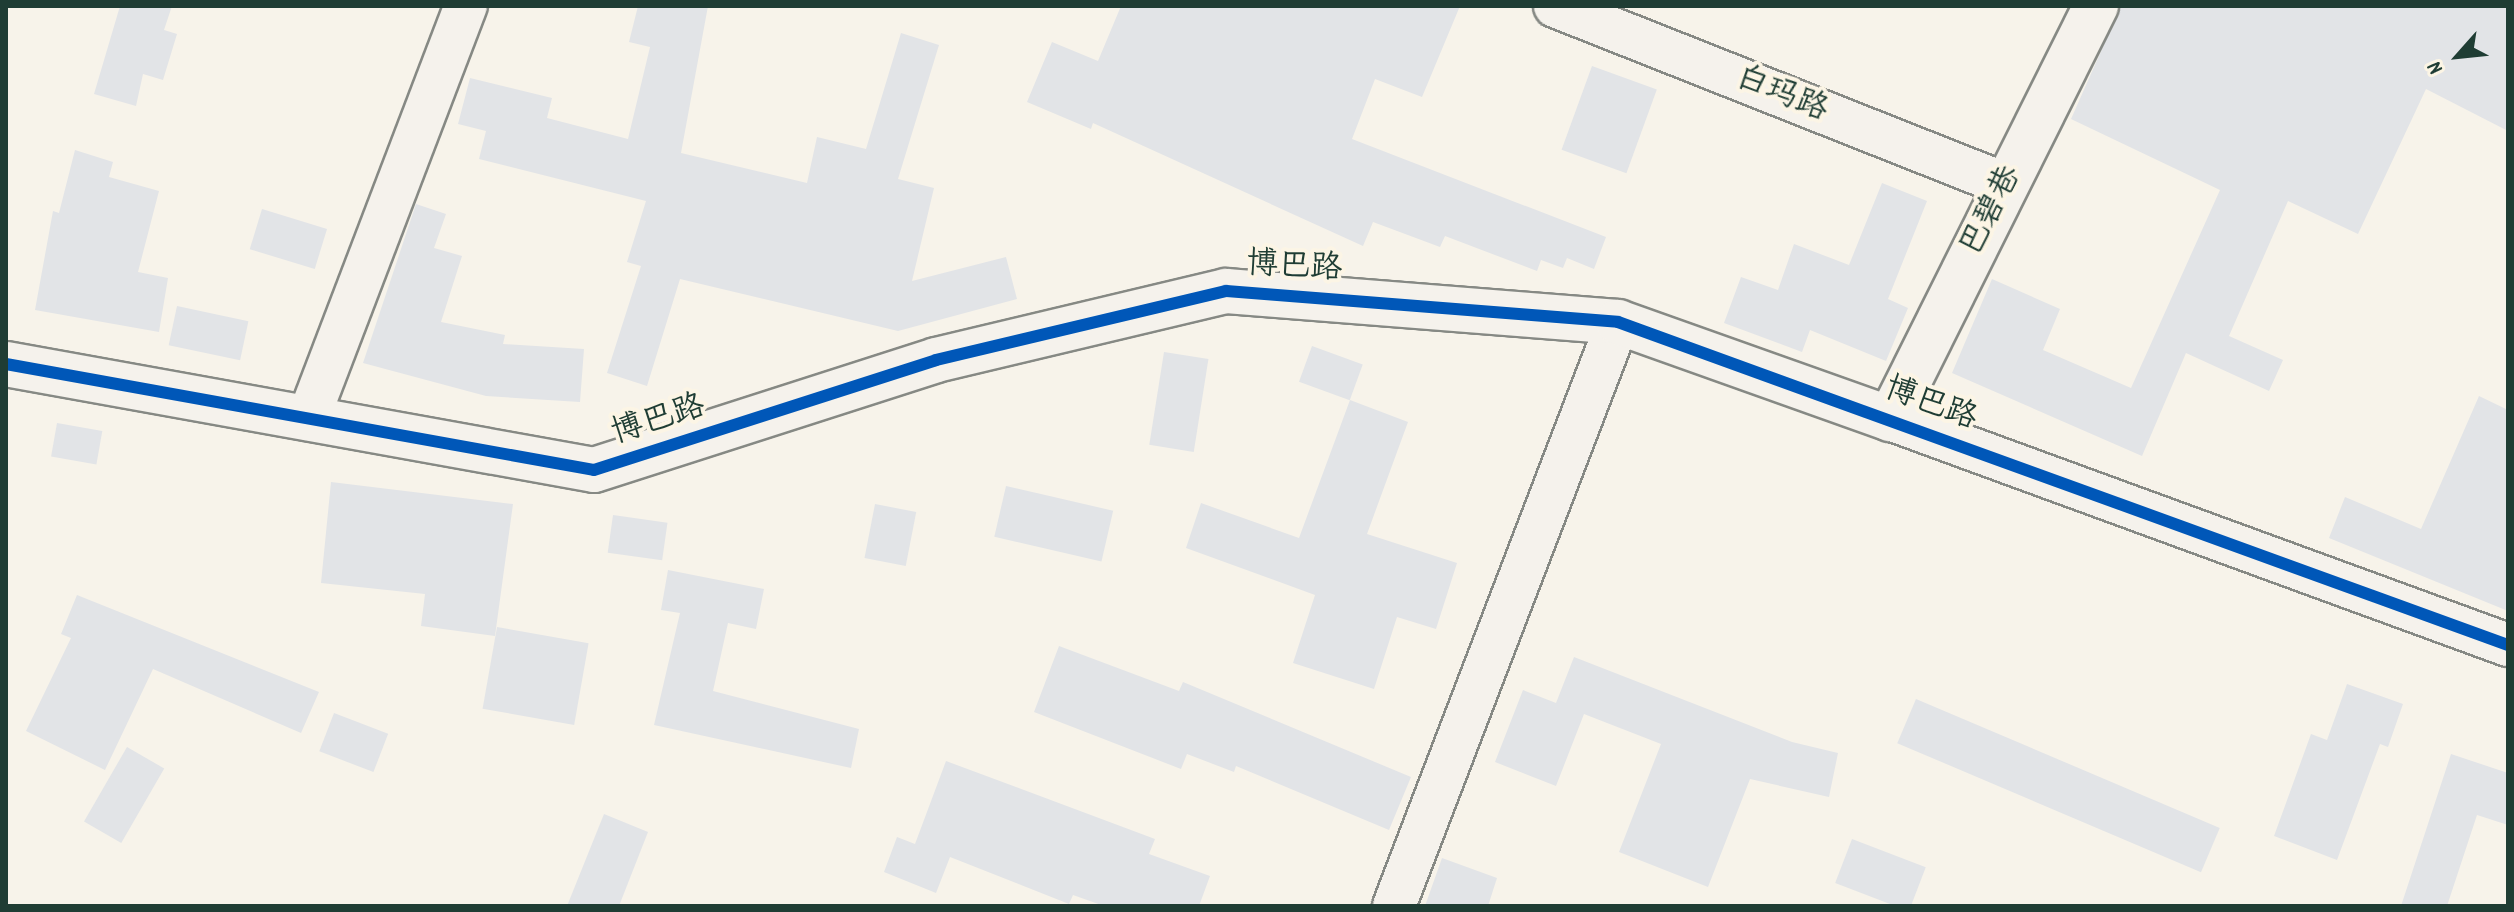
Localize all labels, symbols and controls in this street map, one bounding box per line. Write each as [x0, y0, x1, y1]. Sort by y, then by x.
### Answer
north arrow [2418, 16, 2498, 96]
text: N [2420, 55, 2452, 79]
street label: 白玛路 [1729, 60, 1833, 132]
street label: 巴碧巷 [1954, 161, 2032, 263]
street label: 博巴路 [1245, 247, 1343, 291]
street label: 博巴路 [1878, 372, 1982, 440]
street label: 博巴路 [607, 389, 711, 455]

